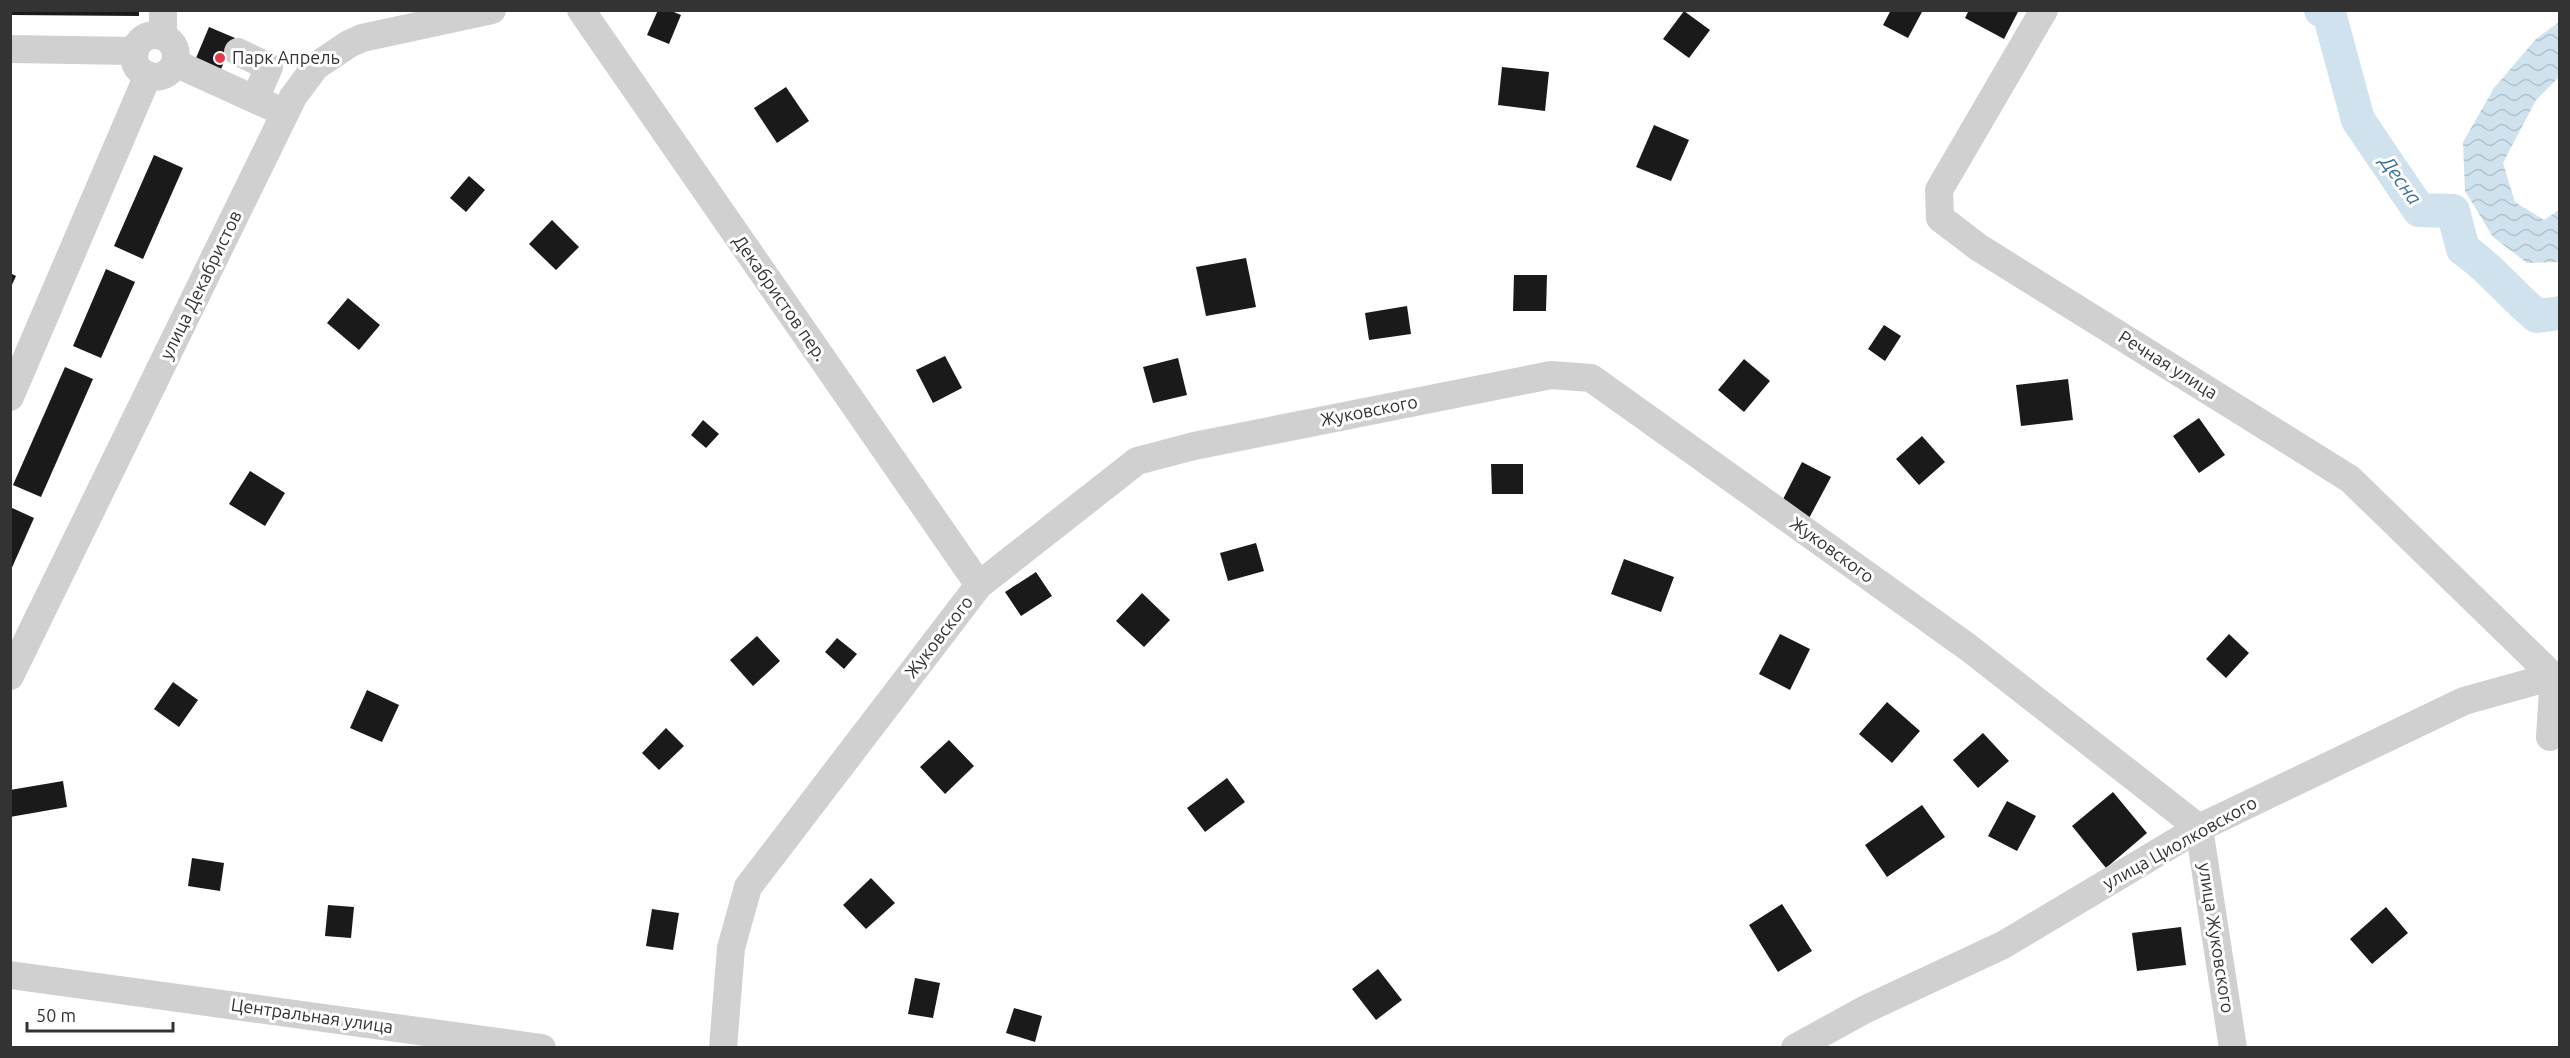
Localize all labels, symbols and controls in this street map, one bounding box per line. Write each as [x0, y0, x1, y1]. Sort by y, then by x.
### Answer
place label: Парк Апрель [232, 47, 340, 67]
marker: Парк Апрель [213, 51, 227, 65]
water label: Десна [2375, 149, 2427, 209]
street label: улица Декабристов [155, 207, 245, 362]
street label: Декабристов пер. [730, 231, 832, 364]
street label: Речная улица [2115, 326, 2222, 402]
street label: Жуковского [1319, 391, 1419, 429]
street label: Жуковского [1787, 512, 1878, 586]
street label: Жуковского [900, 591, 976, 681]
street label: улица Циолковского [2099, 792, 2260, 893]
street label: улица Жуковского [2195, 861, 2239, 1014]
street label: Центральная улица [230, 994, 395, 1036]
scale bar [27, 995, 172, 1033]
text: 50 m [36, 1005, 76, 1025]

